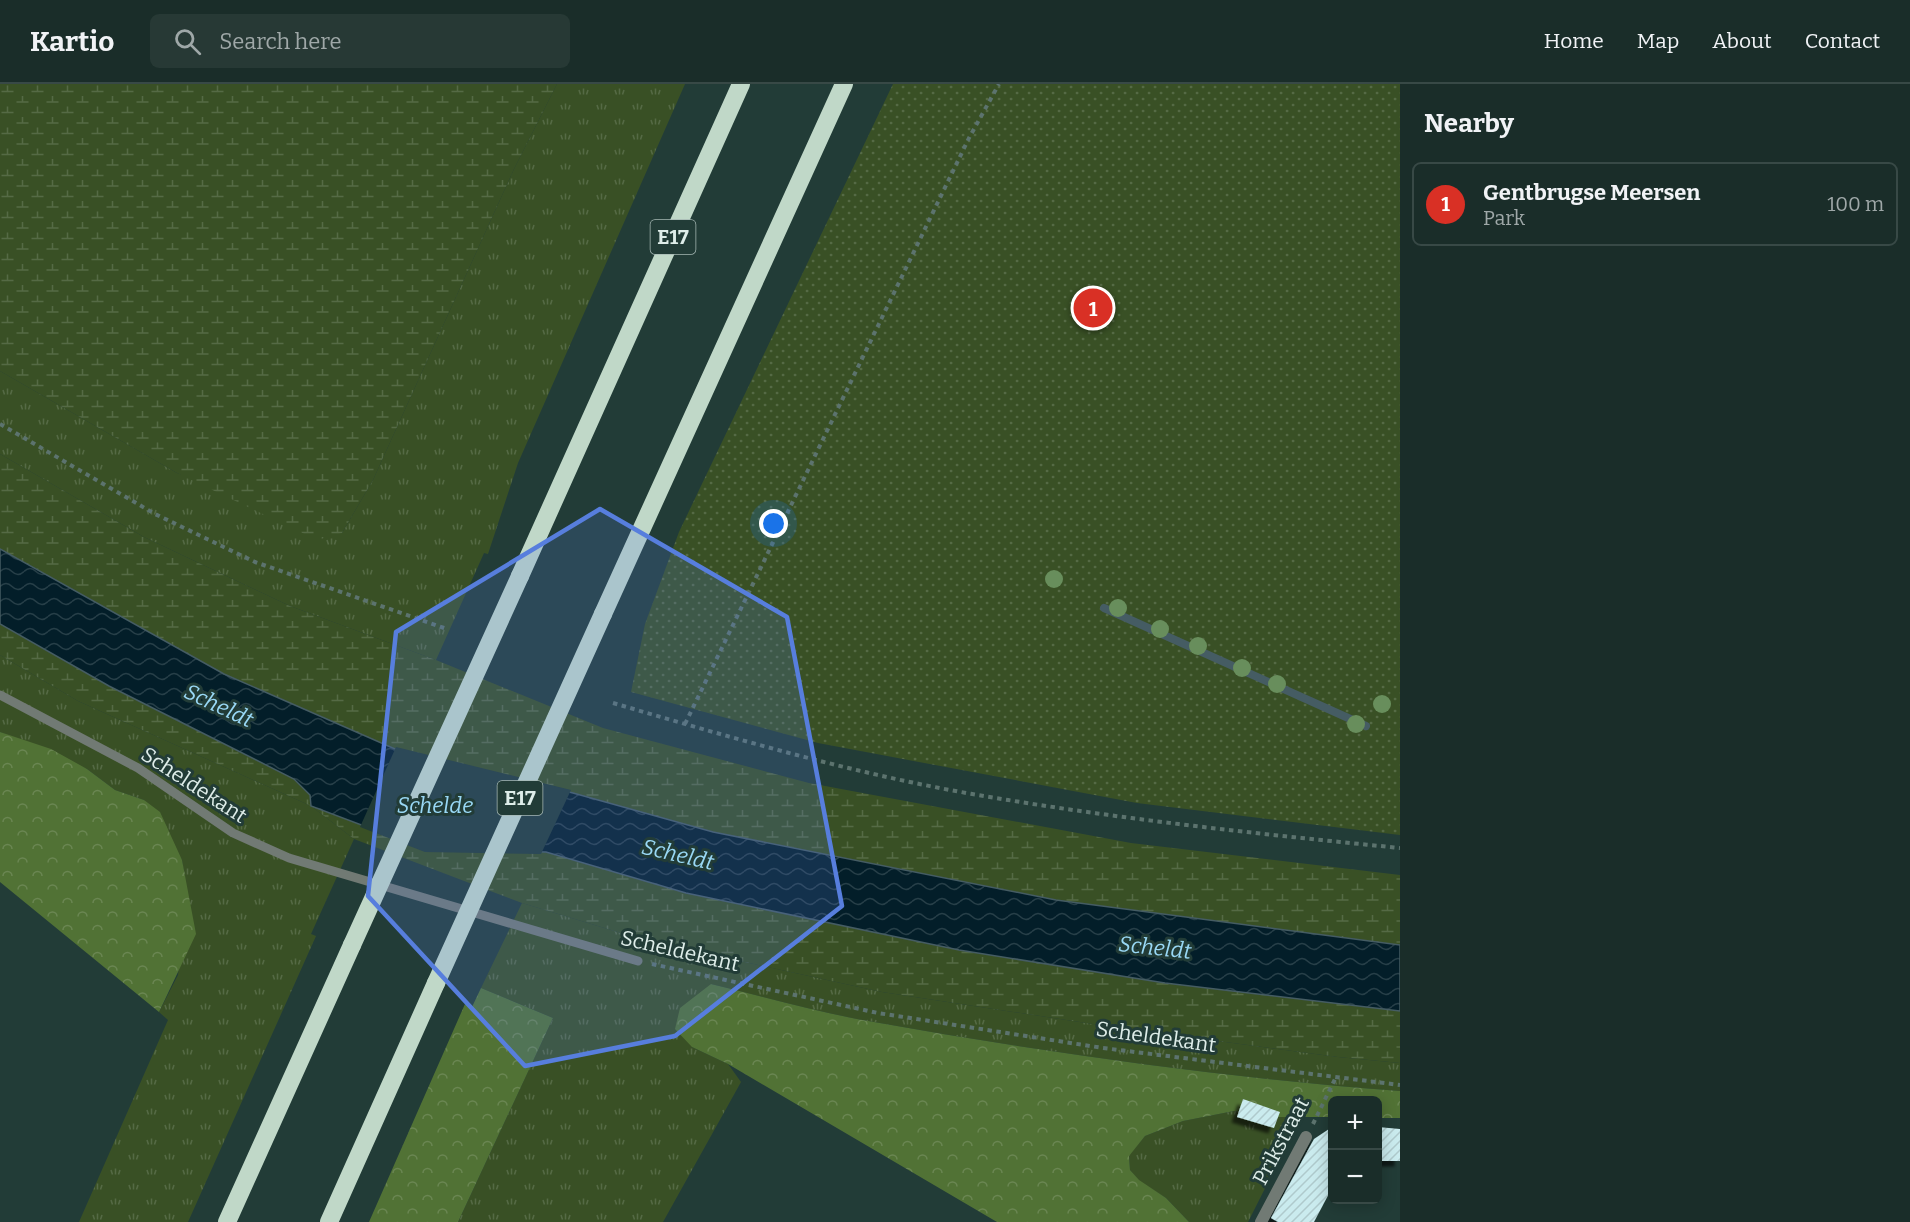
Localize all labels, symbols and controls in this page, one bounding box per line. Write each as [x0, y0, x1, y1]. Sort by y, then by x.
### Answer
search box [150, 14, 570, 68]
text: Kartio [30, 25, 114, 58]
icon: search [171, 25, 204, 58]
text: Search here [219, 28, 341, 55]
text: Home [1544, 28, 1604, 54]
text: Map [1637, 28, 1679, 54]
text: About [1712, 28, 1772, 54]
text: Contact [1805, 28, 1880, 54]
text: Nearby [1424, 108, 1514, 139]
text: Gentbrugse Meersen [1483, 179, 1701, 206]
text: 1 [1441, 192, 1450, 216]
text: 100 m [1827, 192, 1884, 216]
text: Park [1483, 206, 1525, 230]
road number: E17 [650, 220, 696, 254]
pin: 1 [1074, 286, 1112, 330]
your location [759, 509, 788, 538]
water label: Scheldt [180, 678, 258, 733]
street label: Scheldekant [136, 741, 252, 829]
road number: E17 [498, 781, 542, 815]
water label: Schelde [397, 792, 473, 819]
water label: Scheldt [639, 833, 717, 876]
street label: Scheldekant [618, 925, 742, 977]
water label: Scheldt [1117, 930, 1193, 965]
street label: Scheldekant [1094, 1016, 1218, 1058]
street label: Prikstraat [1247, 1092, 1315, 1189]
map controls [1328, 1096, 1382, 1204]
button: + [1328, 1096, 1382, 1150]
button: − [1328, 1150, 1382, 1204]

